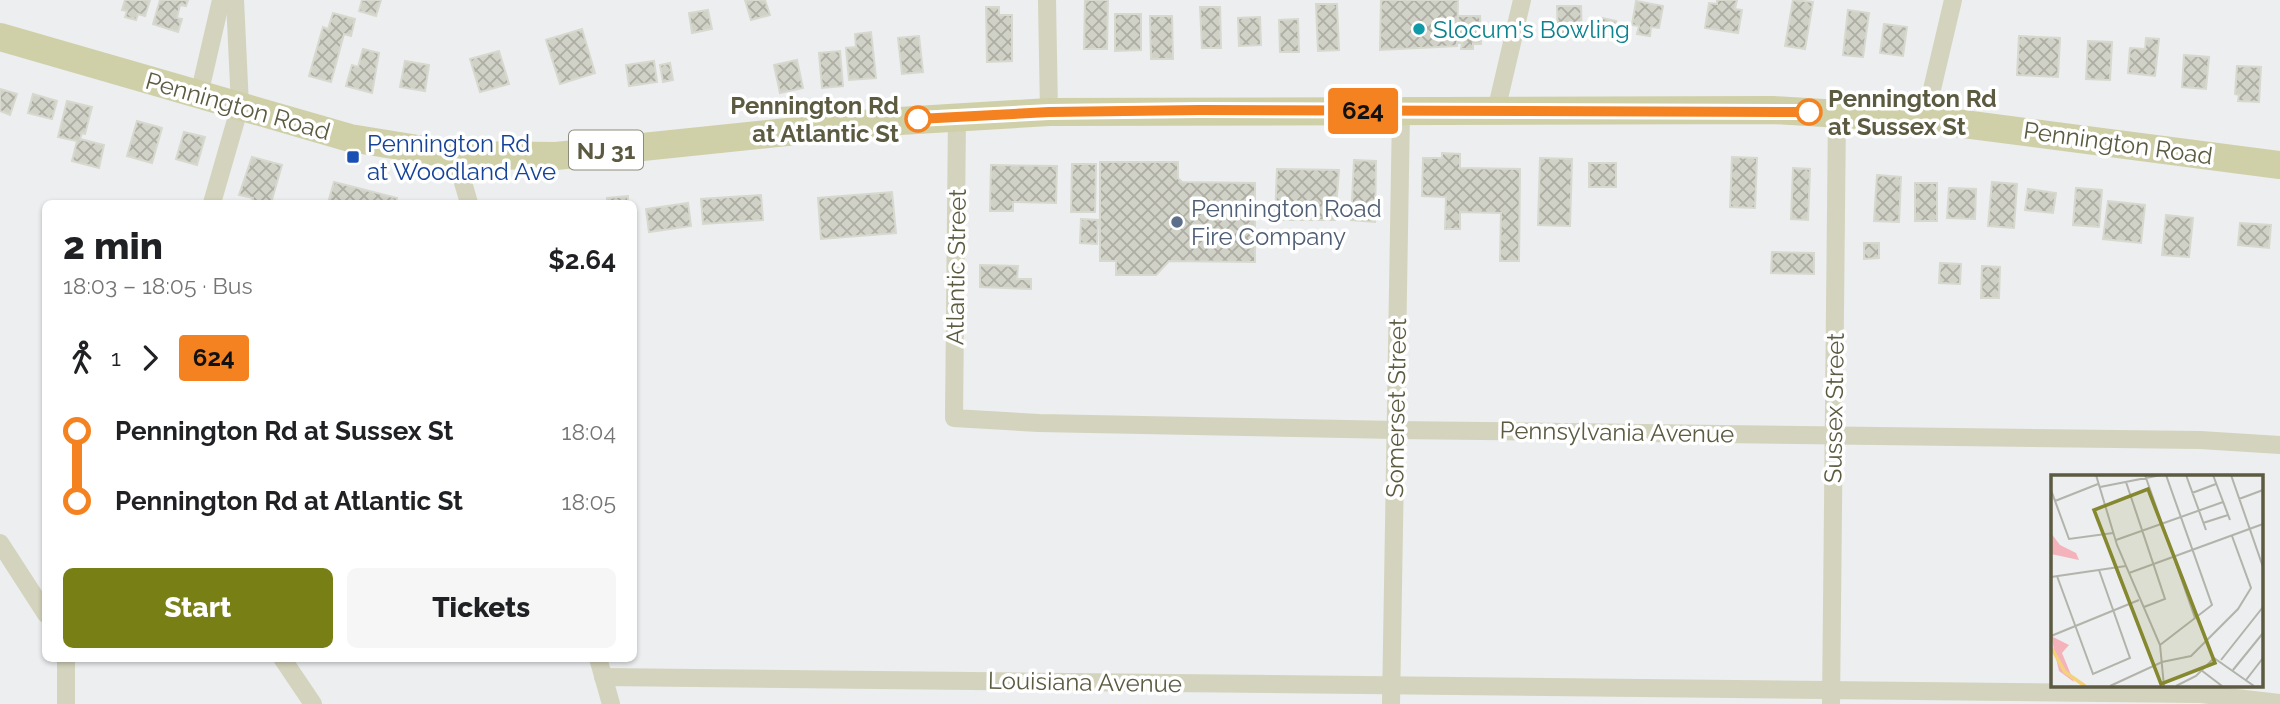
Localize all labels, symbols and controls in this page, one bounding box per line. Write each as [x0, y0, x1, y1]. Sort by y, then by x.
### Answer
place label: Slocum's Bowling [1433, 15, 1630, 44]
marker: Slocum's Bowling [1411, 21, 1427, 37]
street label: Pennington Road [142, 66, 334, 146]
place label: Pennington Rd at Sussex St [1828, 84, 1997, 141]
line badge: 624 [1323, 88, 1403, 134]
place label: Pennington Rd at Atlantic St [730, 91, 899, 148]
text: 624 [1342, 96, 1384, 125]
marker: Pennington Rd at Sussex St [1796, 99, 1822, 125]
marker: Pennington Rd at Atlantic St [905, 106, 931, 132]
street label: Pennington Road [2022, 115, 2214, 171]
place label: Pennington Rd at Woodland Ave [367, 129, 556, 186]
road number: NJ 31 [569, 130, 643, 169]
marker: Pennington Rd at Woodland Ave [345, 149, 361, 165]
street label: Atlantic Street [940, 189, 972, 345]
place label: Pennington Road Fire Company [1191, 194, 1382, 251]
marker: Pennington Road Fire Company [1169, 214, 1185, 230]
text: 2 min [63, 223, 163, 268]
text: $2.64 [548, 245, 616, 275]
text: 18:03 – 18:05 · Bus [63, 272, 253, 299]
street label: Somerset Street [1380, 318, 1412, 498]
street label: Sussex Street [1818, 333, 1850, 483]
icon: walk [63, 339, 101, 377]
icon: forward [131, 339, 169, 377]
text: 624 [193, 343, 235, 372]
text: 1 [111, 344, 121, 371]
street label: Pennsylvania Avenue [1499, 415, 1735, 449]
text: Pennington Rd at Sussex St [115, 416, 453, 446]
text: 18:04 [562, 418, 616, 445]
inset map [2051, 475, 2262, 686]
text: Pennington Rd at Atlantic St [115, 486, 463, 516]
text: 18:05 [562, 488, 616, 515]
button: Start [63, 568, 333, 648]
button: Tickets [347, 568, 616, 648]
street label: Louisiana Avenue [988, 666, 1182, 698]

